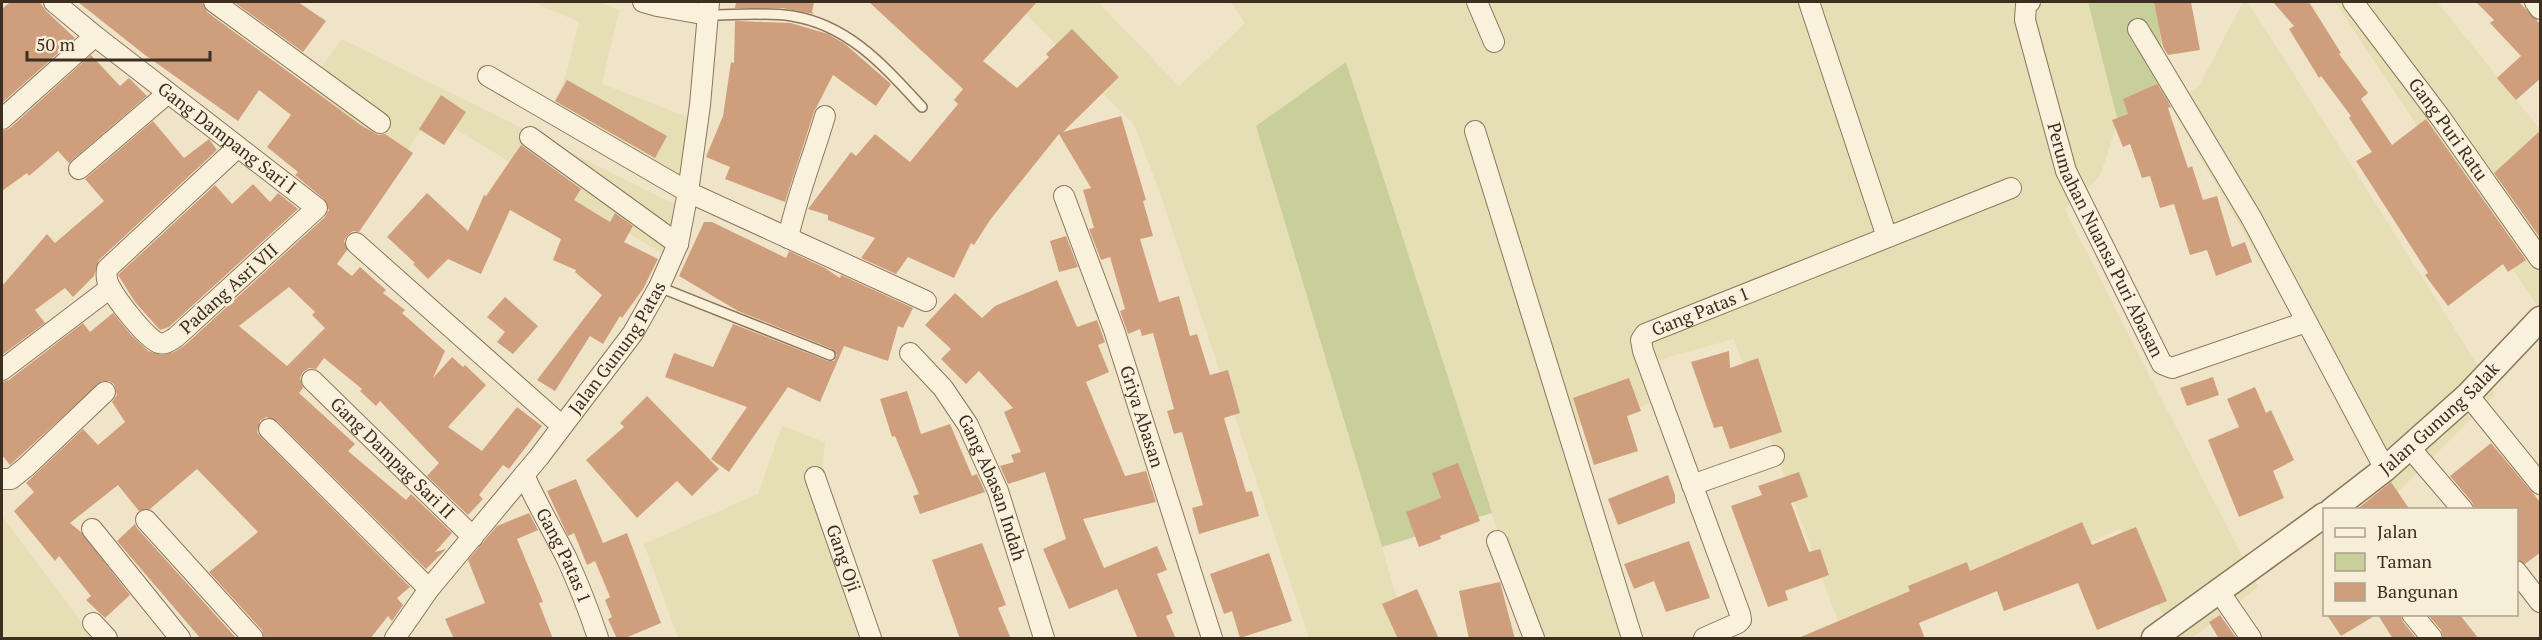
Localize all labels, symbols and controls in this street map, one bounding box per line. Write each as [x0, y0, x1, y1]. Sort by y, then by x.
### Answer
scale bar [27, 24, 210, 62]
text: 50 m [36, 32, 76, 56]
street label: Gang Puri Ratu [2404, 73, 2494, 185]
street label: Gang Dampang Sari I [153, 76, 302, 199]
street label: Perumahan Nuansa Puri Abasan [2042, 119, 2170, 361]
street label: Padang Asri VII [174, 238, 283, 339]
street label: Jalan Gunung Patas [563, 278, 671, 419]
street label: Gang Patas 1 [1648, 281, 1753, 341]
street label: Jalan Gunung Salak [2374, 356, 2504, 480]
street label: Griya Abasan [1115, 362, 1170, 471]
street label: Gang Dampag Sari II [326, 391, 460, 524]
street label: Gang Abasan Indah [953, 409, 1032, 564]
street label: Gang Patas 1 [531, 503, 597, 607]
legend [2323, 508, 2518, 616]
text: Jalan [2377, 519, 2418, 543]
street label: Gang Oji [821, 521, 867, 595]
text: Taman [2377, 549, 2432, 573]
text: Bangunan [2377, 579, 2458, 603]

